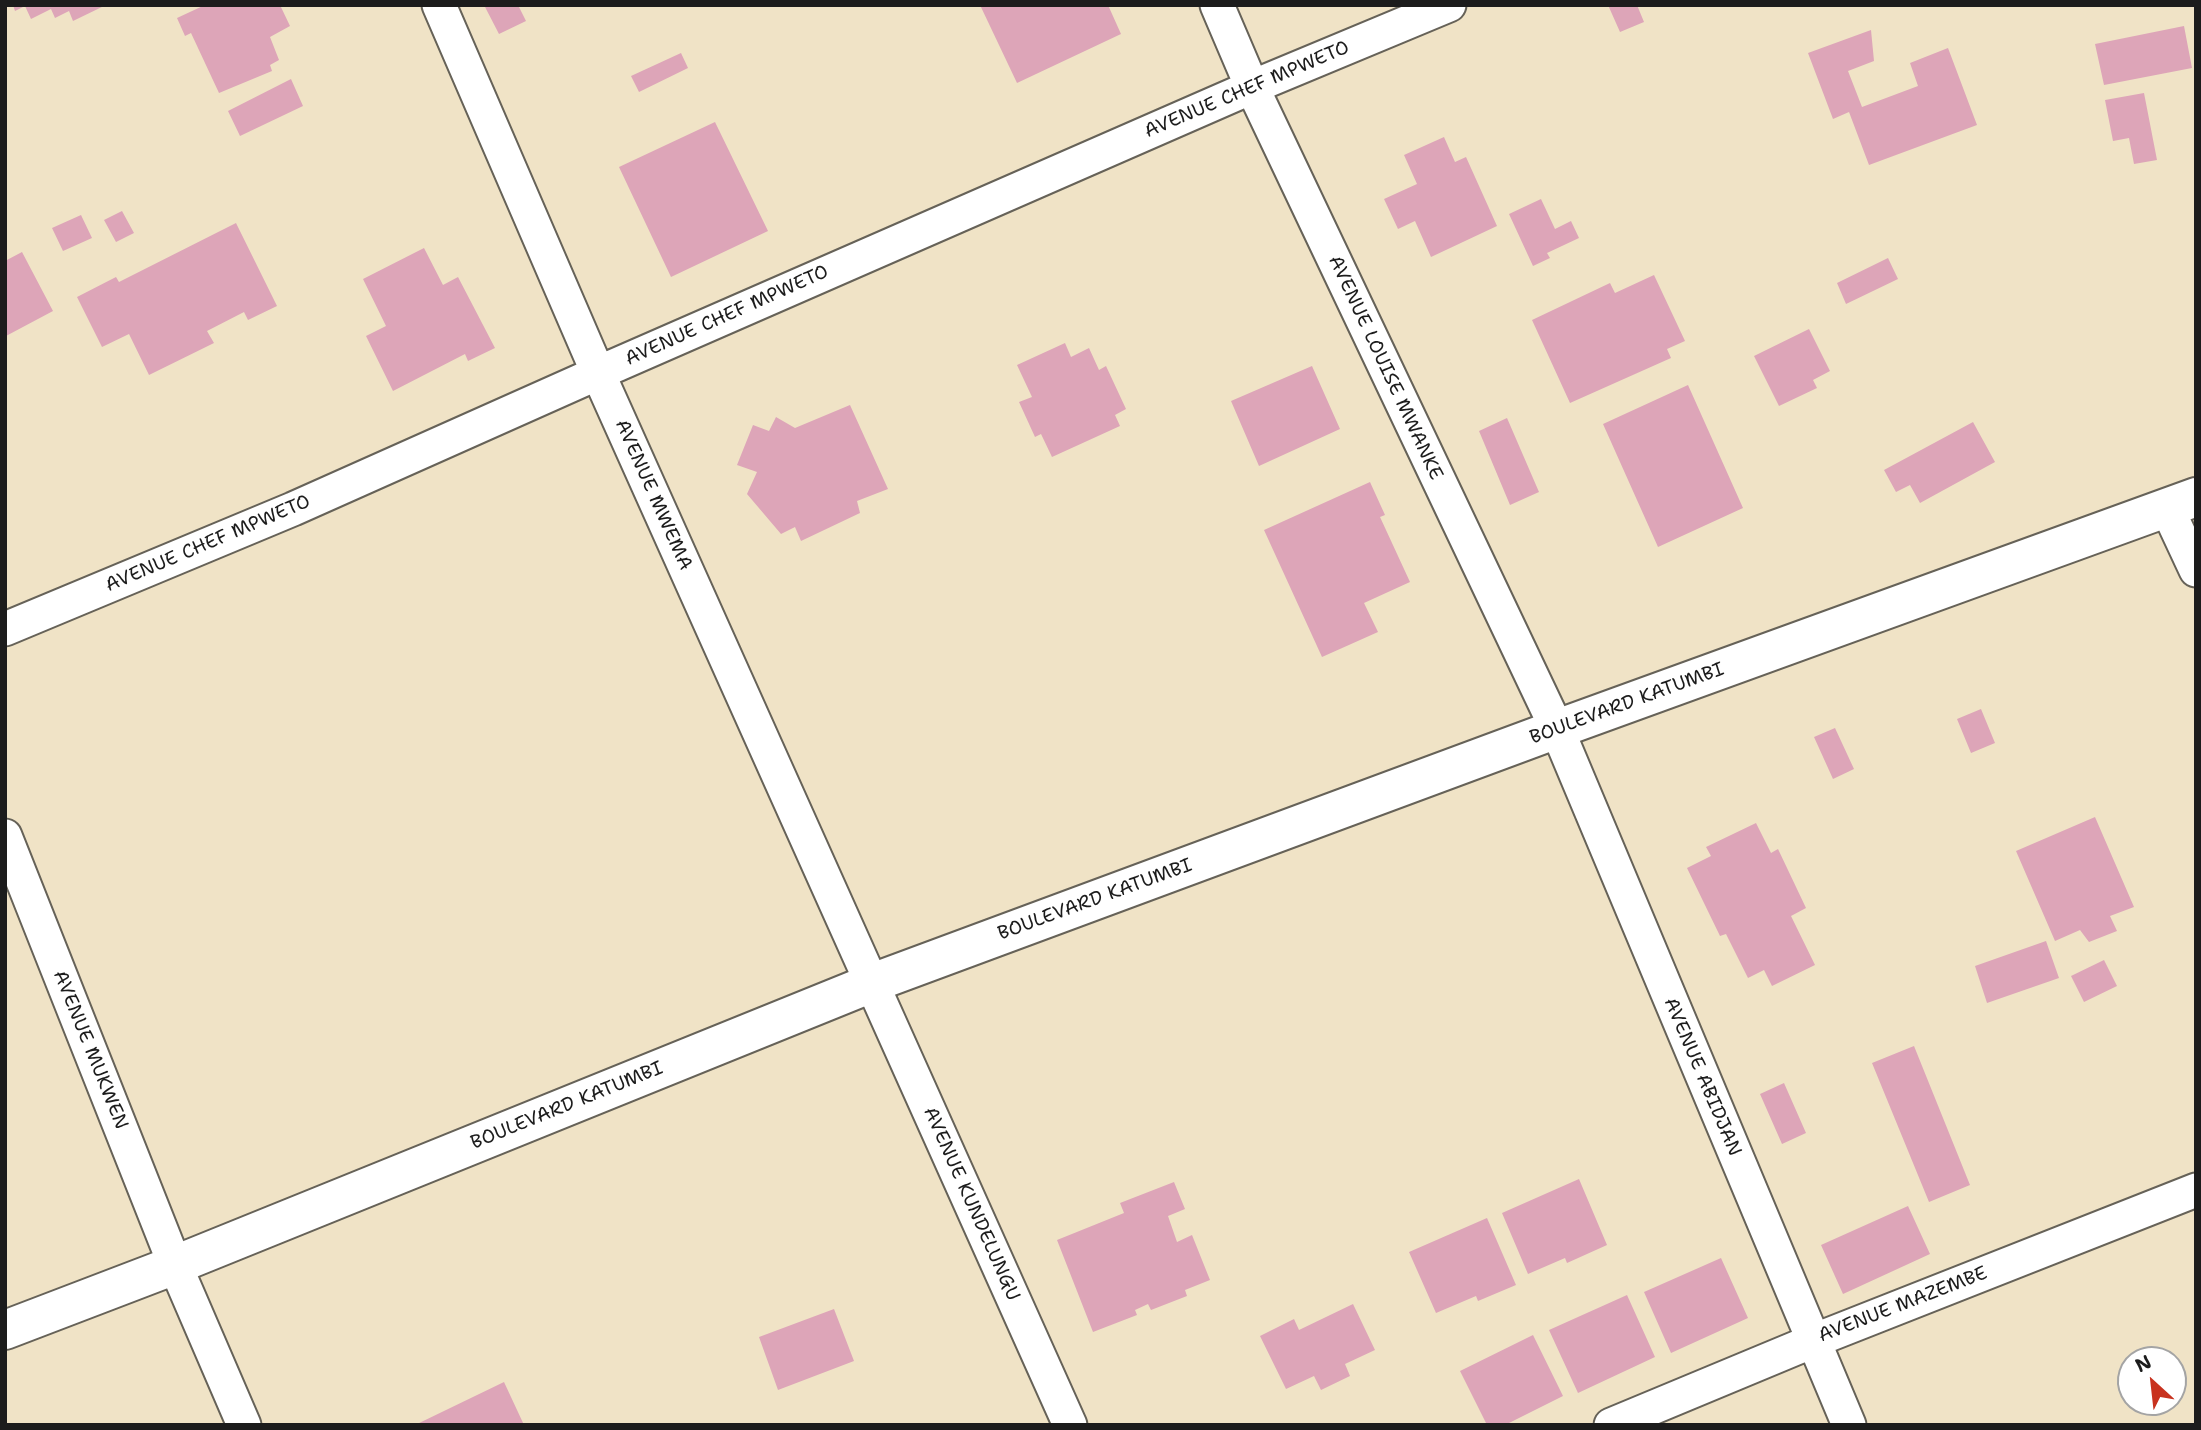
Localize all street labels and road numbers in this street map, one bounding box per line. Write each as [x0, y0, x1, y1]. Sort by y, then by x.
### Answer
street label: AVENUE CHEF MPWETO [1141, 36, 1353, 144]
street label: AVENUE LOUISE MWANKE [1323, 252, 1447, 484]
street label: AVENUE CHEF MPWETO [622, 261, 832, 371]
street label: AVENUE MWEMA [610, 416, 696, 574]
street label: AVENUE CHEF MPWETO [102, 490, 314, 598]
street label: BOULEVARD KATUMBI [1527, 658, 1727, 750]
street label: BOULEVARD KATUMBI [995, 854, 1195, 946]
street label: AVENUE MUKWEN [48, 967, 132, 1133]
street label: AVENUE ABIDJAN [1658, 994, 1746, 1160]
street label: BOULEVARD KATUMBI [468, 1057, 666, 1155]
street label: AVENUE KUNDELUNGU [918, 1104, 1024, 1304]
street label: AVENUE MAZEMBE [1815, 1262, 1991, 1348]

